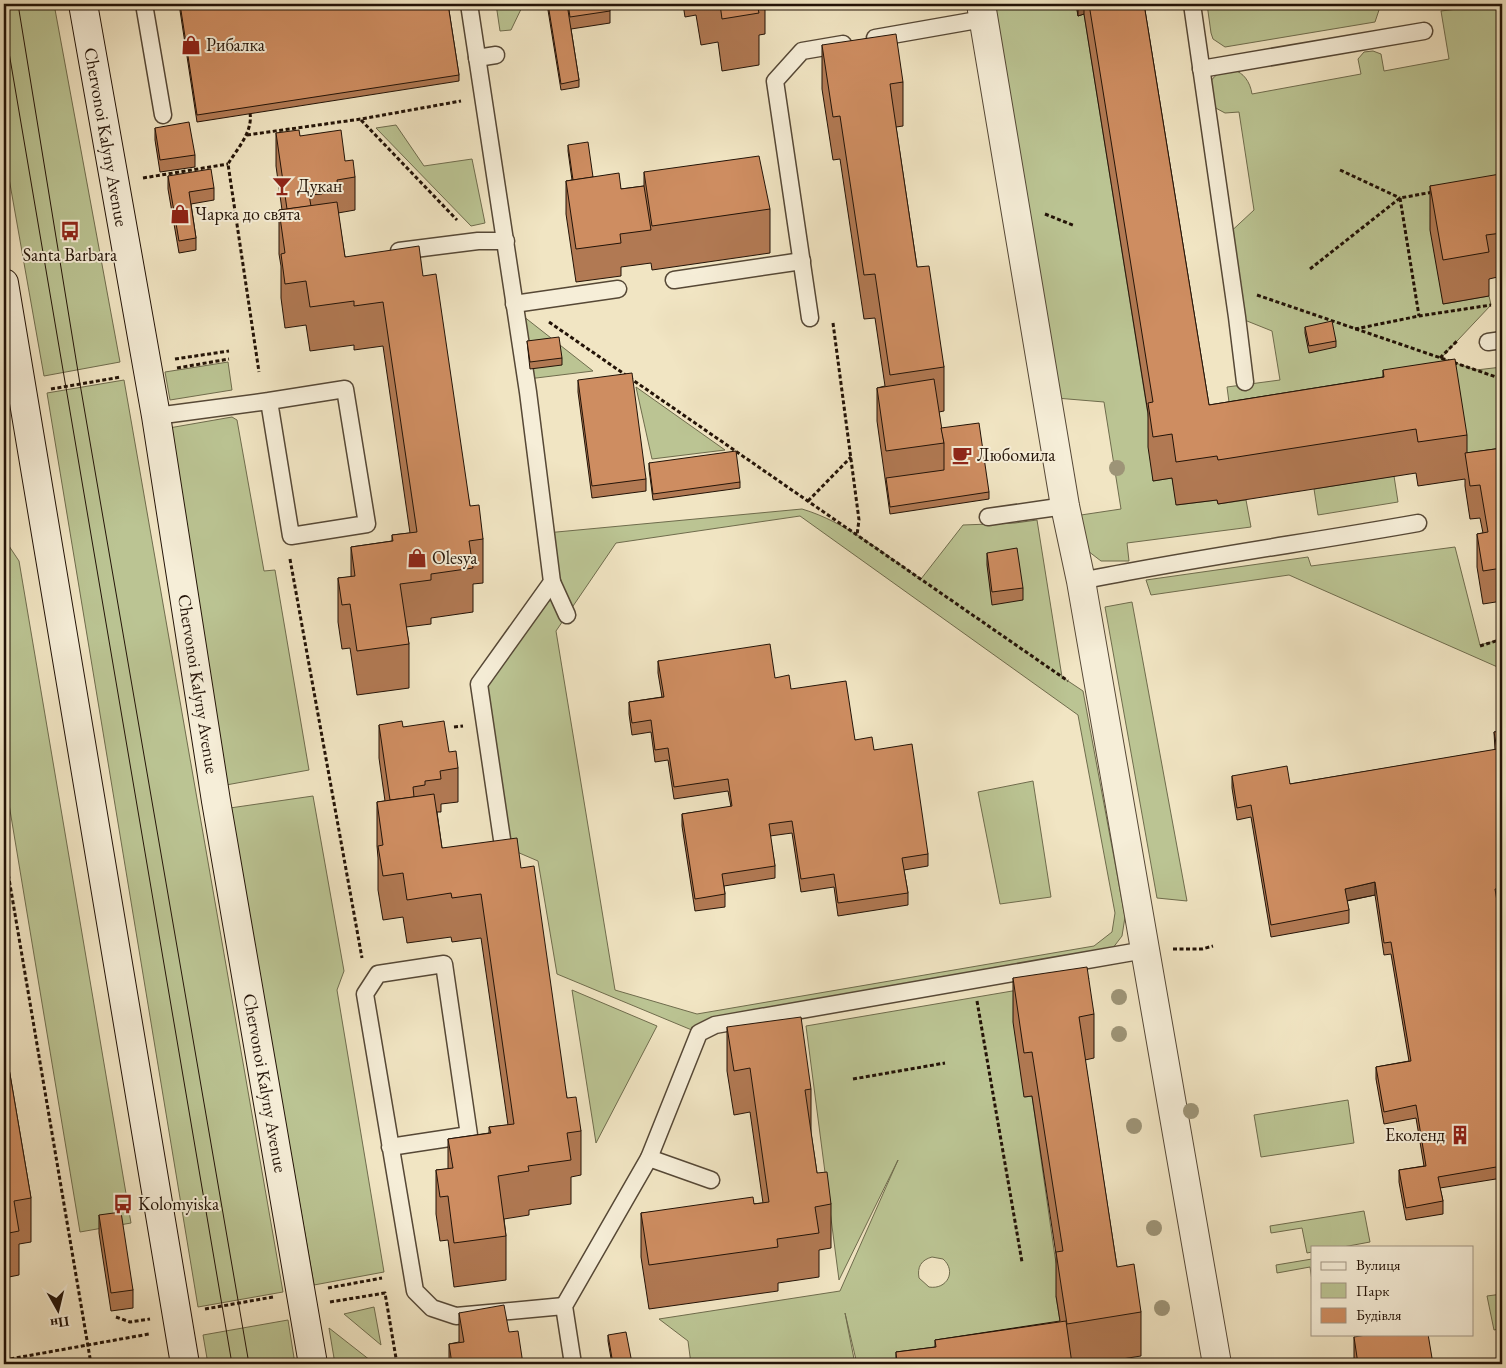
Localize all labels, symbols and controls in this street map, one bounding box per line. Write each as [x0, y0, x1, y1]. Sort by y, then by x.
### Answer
place label: Рибалка [206, 33, 266, 56]
shop icon: Рибалка [180, 34, 202, 56]
street label: Chervonoi Kalyny Avenue [79, 46, 134, 228]
place label: Дукан [297, 174, 342, 197]
bar icon: Дукан [271, 175, 293, 197]
place label: Чарка до свята [195, 202, 302, 225]
shop icon: Чарка до свята [169, 203, 191, 225]
bus stop icon: Santa Barbara [59, 220, 81, 242]
place label: Santa Barbara [23, 243, 118, 266]
place label: Любомила [977, 443, 1056, 466]
cafe icon: Любомила [951, 444, 973, 466]
place label: Olesya [432, 546, 478, 569]
shop icon: Olesya [406, 547, 428, 569]
street label: Chervonoi Kalyny Avenue [173, 593, 224, 775]
street label: Chervonoi Kalyny Avenue [238, 992, 293, 1174]
place label: Еколенд [1385, 1123, 1445, 1146]
building icon: Еколенд [1449, 1124, 1471, 1146]
place label: Kolomyiska [138, 1192, 220, 1215]
bus stop icon: Kolomyiska [112, 1193, 134, 1215]
legend [1311, 1246, 1474, 1336]
text: Вулиця [1356, 1255, 1401, 1274]
text: Парк [1356, 1281, 1389, 1300]
north arrow [32, 1286, 82, 1336]
text: Будівля [1356, 1305, 1402, 1324]
text: Пн [49, 1313, 71, 1333]

